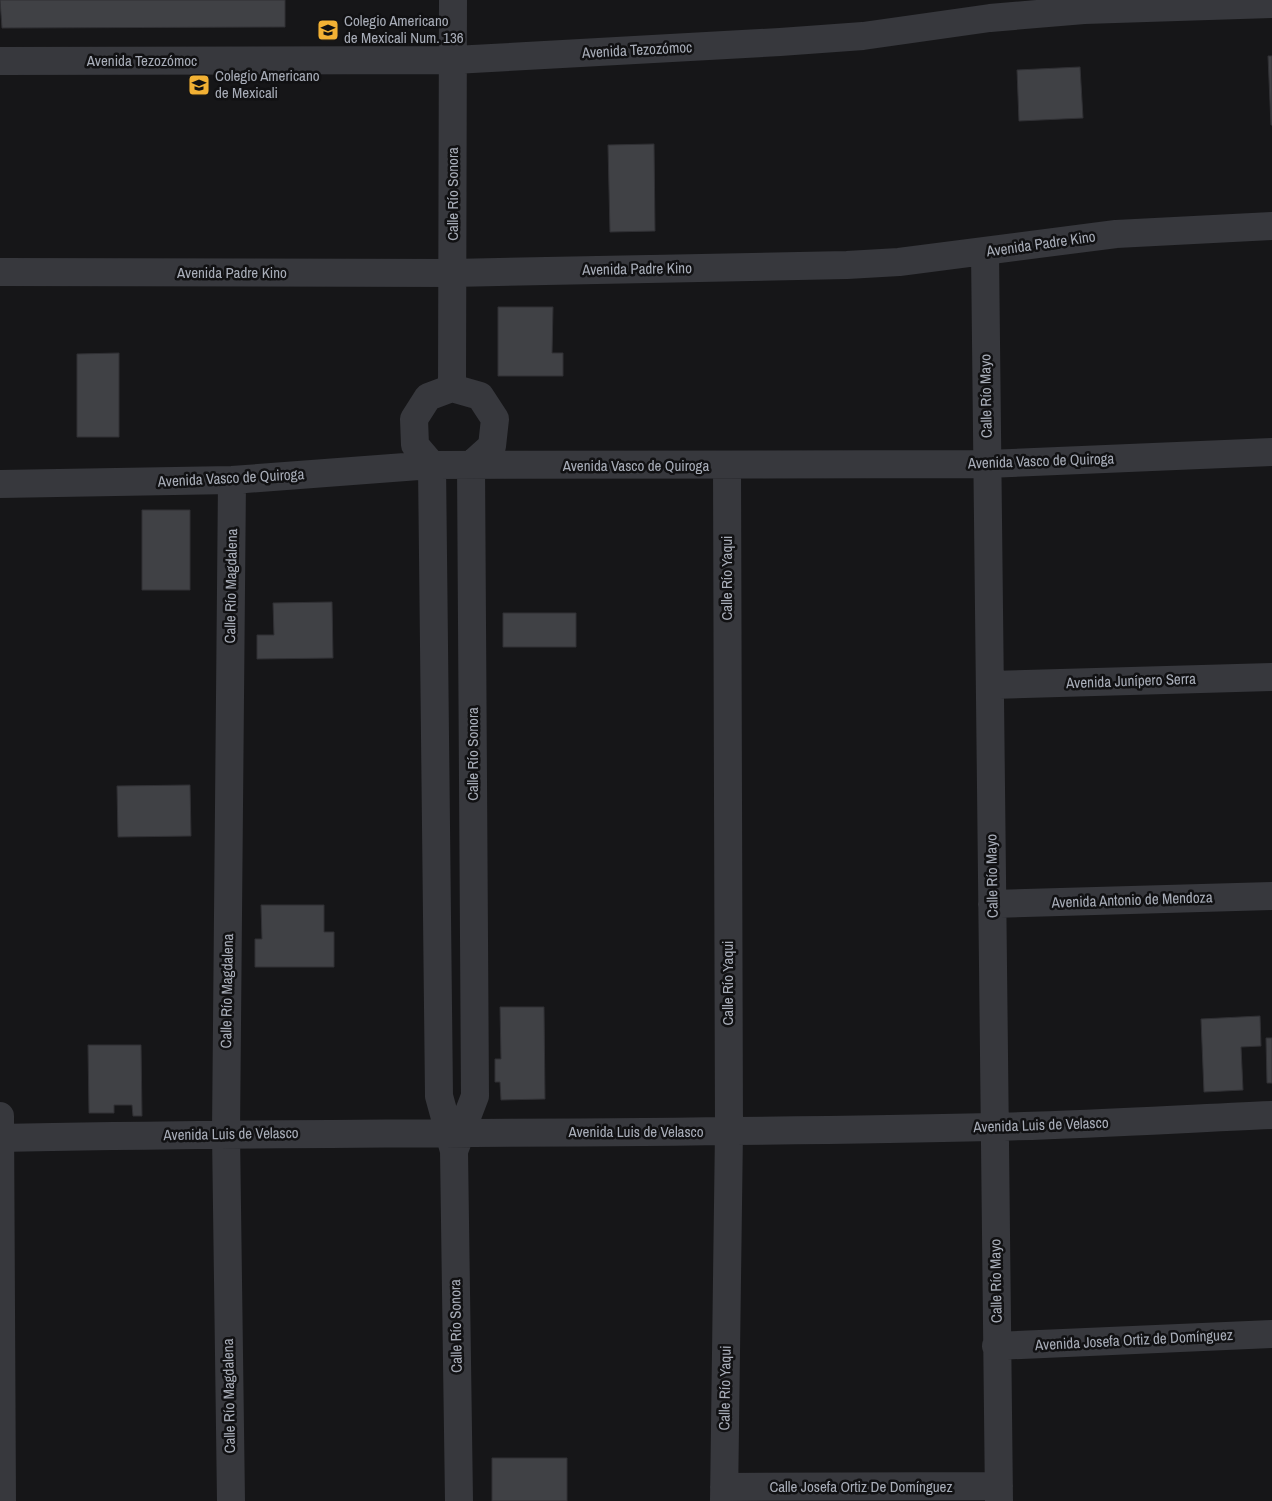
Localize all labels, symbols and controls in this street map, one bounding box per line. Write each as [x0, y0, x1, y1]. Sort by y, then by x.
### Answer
place label: Colegio Americano de Mexicali Num. 136 [344, 10, 464, 48]
school or university icon: Colegio Americano de Mexicali Num. 136 [316, 18, 340, 42]
street label: Avenida Tezozómoc [580, 36, 693, 63]
street label: Avenida Tezozómoc [86, 50, 197, 71]
place label: Colegio Americano de Mexicali [215, 65, 320, 103]
school or university icon: Colegio Americano de Mexicali [187, 73, 211, 97]
street label: Calle Río Sonora [442, 147, 463, 241]
street label: Avenida Padre Kino [984, 225, 1097, 262]
street label: Avenida Padre Kino [581, 257, 692, 280]
street label: Avenida Padre Kino [176, 262, 287, 283]
street label: Calle Río Mayo [974, 354, 997, 438]
street label: Avenida Vasco de Quiroga [966, 447, 1115, 474]
street label: Avenida Vasco de Quiroga [562, 455, 709, 476]
street label: Avenida Vasco de Quiroga [156, 463, 305, 492]
street label: Calle Río Magdalena [219, 528, 242, 644]
street label: Calle Río Yaqui [716, 535, 737, 621]
street label: Avenida Junípero Serra [1065, 668, 1196, 693]
street label: Calle Río Sonora [462, 707, 483, 801]
street label: Calle Río Mayo [980, 834, 1003, 918]
street label: Avenida Antonio de Mendoza [1050, 886, 1213, 913]
street label: Calle Río Magdalena [215, 933, 238, 1049]
street label: Calle Río Yaqui [717, 940, 738, 1026]
street label: Avenida Luis de Velasco [972, 1112, 1109, 1137]
street label: Avenida Luis de Velasco [567, 1121, 704, 1142]
street label: Avenida Luis de Velasco [162, 1122, 299, 1145]
street label: Calle Río Mayo [984, 1239, 1007, 1323]
street label: Calle Río Sonora [444, 1279, 467, 1373]
street label: Avenida Josefa Ortiz de Domínguez [1034, 1324, 1233, 1355]
street label: Calle Río Magdalena [217, 1338, 240, 1454]
street label: Calle Río Yaqui [713, 1345, 736, 1431]
street label: Calle Josefa Ortiz De Domínguez [769, 1476, 953, 1497]

